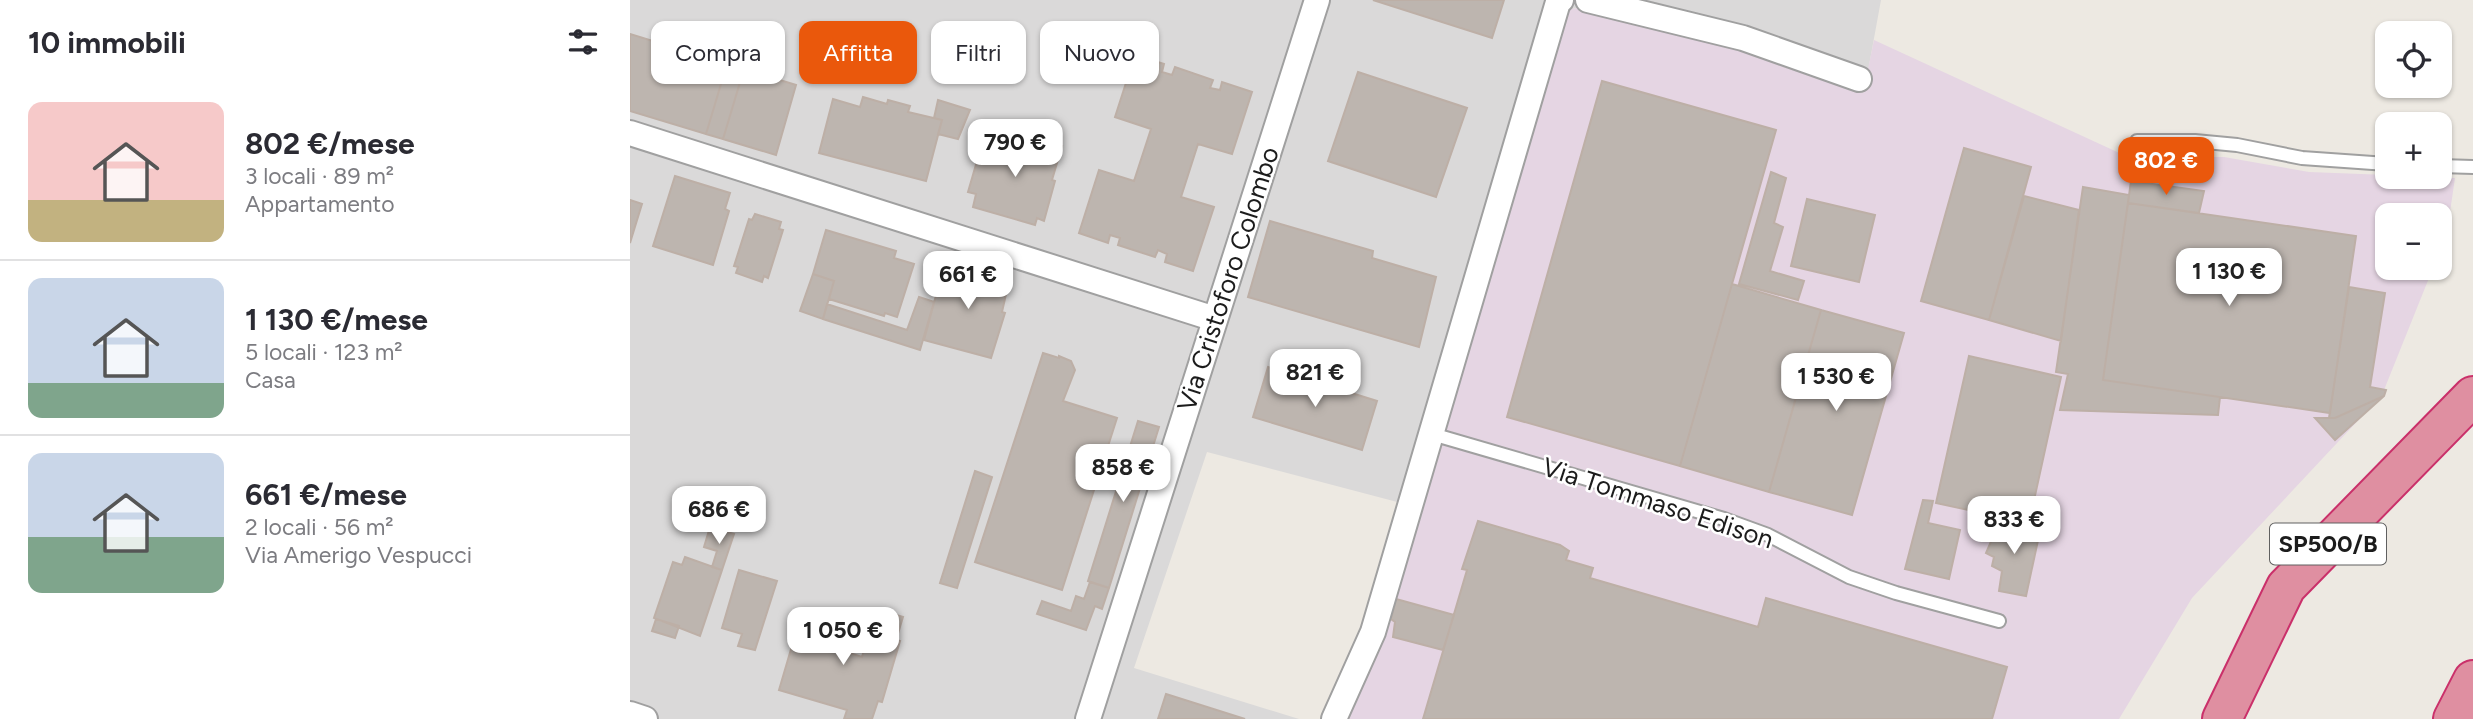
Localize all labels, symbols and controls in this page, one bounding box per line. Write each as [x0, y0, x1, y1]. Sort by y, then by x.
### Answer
chip: Compra [651, 21, 785, 84]
chip: Affitta [799, 21, 917, 84]
chip: Filtri [931, 21, 1026, 84]
chip: Nuovo [1040, 21, 1159, 84]
map controls [2375, 21, 2452, 280]
button: locate [2375, 21, 2452, 98]
icon: filters [564, 23, 602, 61]
text: 10 immobili [28, 24, 186, 61]
button: + [2375, 112, 2452, 189]
pin: 790 € [966, 120, 1064, 179]
text: 802 €/mese [245, 125, 415, 162]
text: 790 € [984, 128, 1046, 156]
icon: home [84, 130, 168, 214]
pin: 802 € [2117, 138, 2215, 197]
street label: Via Cristoforo Colombo [1170, 143, 1286, 415]
text: 802 € [2134, 146, 2198, 174]
text: 3 locali · 89 m² [245, 162, 394, 190]
text: Appartamento [245, 190, 395, 218]
button: − [2375, 203, 2452, 280]
pin: 1 130 € [2164, 248, 2294, 308]
pin: 661 € [919, 252, 1017, 311]
text: 1 130 € [2192, 257, 2266, 285]
text: 661 € [939, 260, 997, 288]
text: 1 130 €/mese [245, 301, 428, 338]
icon: home [84, 306, 168, 390]
text: 5 locali · 123 m² [245, 338, 403, 366]
pin: 821 € [1266, 350, 1364, 409]
pin: 1 530 € [1771, 354, 1901, 413]
text: 821 € [1286, 358, 1344, 386]
text: 1 530 € [1797, 362, 1875, 390]
text: Casa [245, 366, 296, 394]
pin: 858 € [1074, 444, 1172, 504]
street label: Via Tommaso Edison [1538, 451, 1778, 555]
text: 858 € [1092, 453, 1154, 481]
text: 661 €/mese [245, 476, 407, 513]
icon: home [84, 481, 168, 565]
pin: 686 € [670, 486, 768, 546]
text: 686 € [688, 495, 750, 523]
pin: 833 € [1965, 496, 2063, 556]
text: 833 € [1983, 505, 2045, 533]
text: 2 locali · 56 m² [245, 513, 394, 541]
road number: SP500/B [2270, 524, 2386, 564]
text: Via Amerigo Vespucci [245, 541, 472, 569]
pin: 1 050 € [778, 608, 908, 667]
text: 1 050 € [803, 616, 883, 644]

